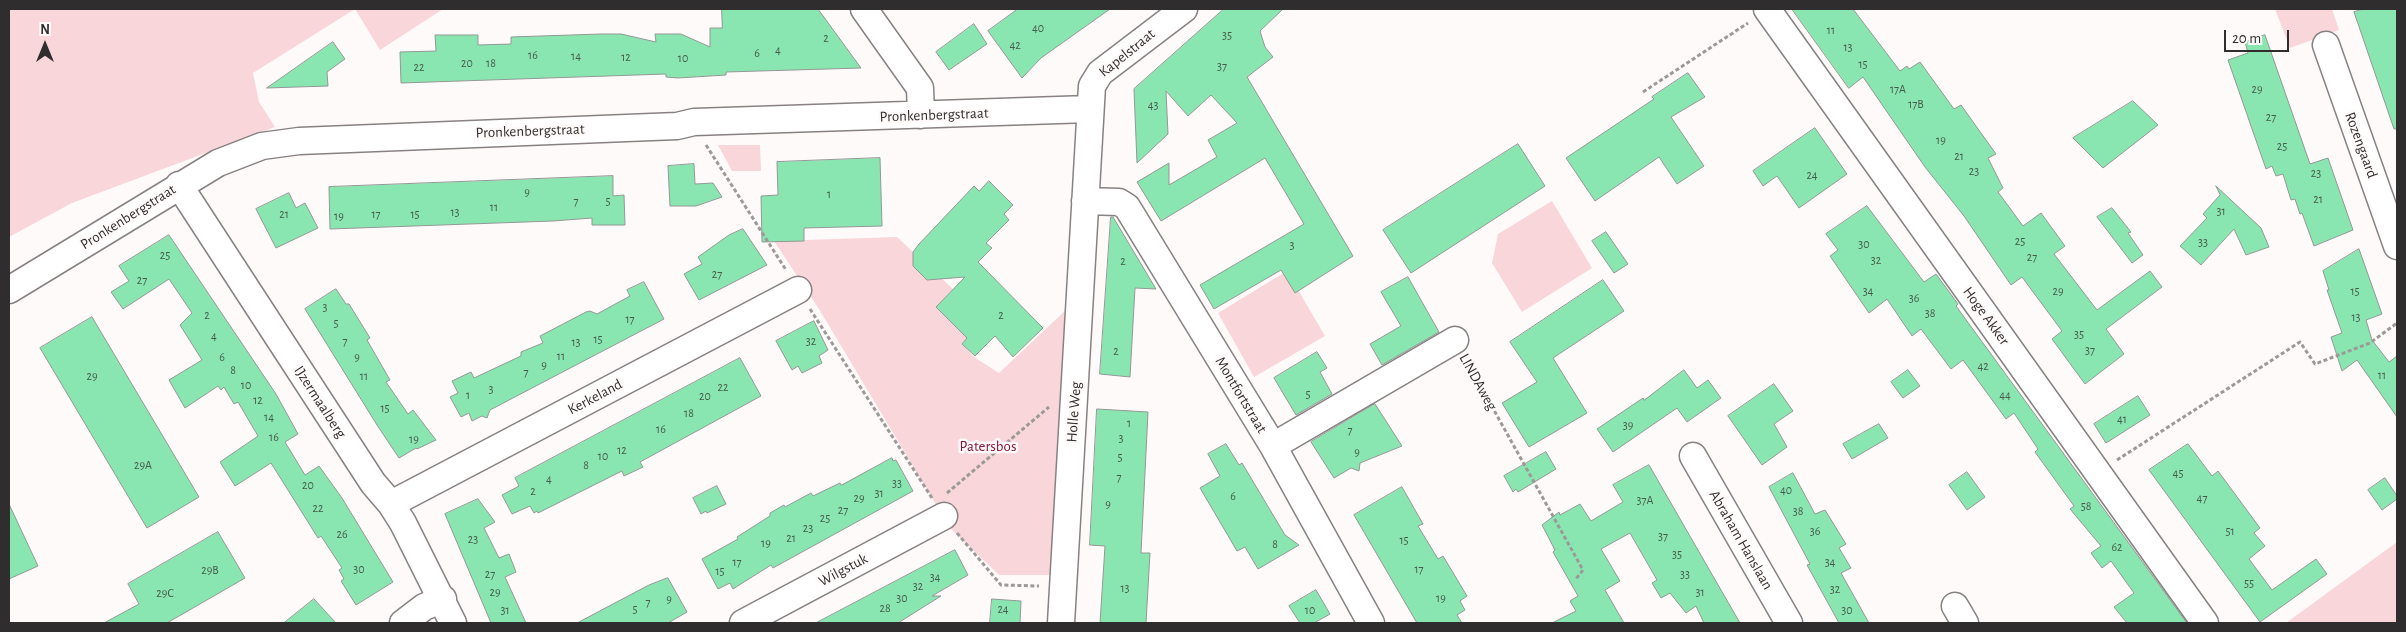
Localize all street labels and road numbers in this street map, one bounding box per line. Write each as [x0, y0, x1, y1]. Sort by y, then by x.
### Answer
street label: Kapelstraat [1095, 25, 1159, 81]
street label: Pronkenbergstraat [879, 104, 989, 126]
street label: Rozengaard [2341, 110, 2381, 180]
street label: Pronkenbergstraat [475, 120, 585, 142]
street label: Pronkenbergstraat [77, 180, 179, 254]
street label: Hoge Akker [1959, 283, 2013, 349]
street label: LINDAweg [1455, 350, 1501, 414]
street label: Montfortstraat [1211, 353, 1271, 437]
street label: IJzermaalberg [290, 362, 350, 442]
street label: Kerkeland [565, 375, 625, 419]
street label: Holle Weg [1063, 381, 1085, 443]
street label: Abraham Hanslaan [1705, 487, 1777, 593]
street label: Wilgstuk [815, 550, 871, 590]

